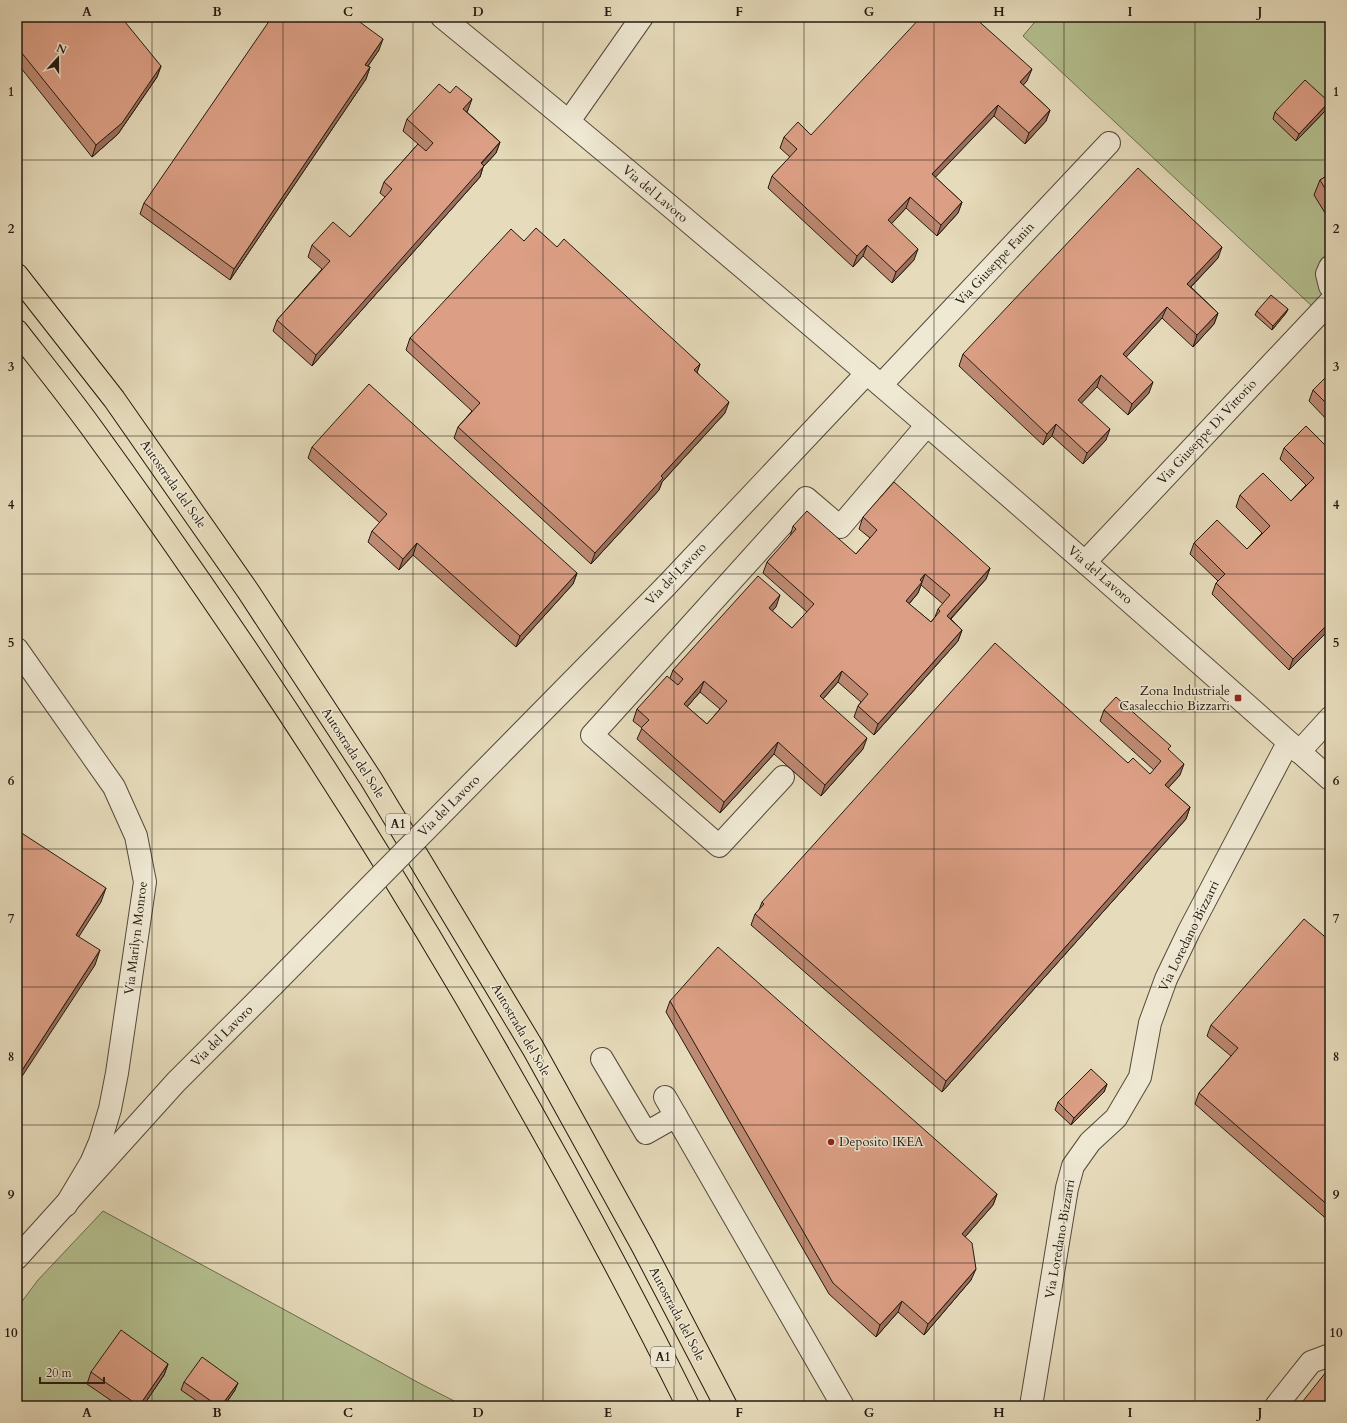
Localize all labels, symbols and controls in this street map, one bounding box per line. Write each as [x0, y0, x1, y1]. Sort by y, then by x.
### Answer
text: A [82, 3, 92, 21]
text: B [212, 3, 222, 21]
text: C [343, 3, 353, 21]
text: D [472, 3, 484, 21]
text: E [604, 3, 612, 21]
text: F [735, 3, 743, 21]
text: G [864, 3, 875, 21]
text: H [993, 3, 1005, 21]
text: I [1127, 3, 1133, 21]
text: J [1256, 3, 1263, 21]
north arrow [38, 38, 78, 78]
text: N [54, 40, 69, 58]
text: 1 [8, 83, 14, 101]
text: 1 [1333, 83, 1339, 101]
street label: Via del Lavoro [618, 161, 692, 227]
street label: Via Giuseppe Fanin [951, 218, 1039, 310]
text: 2 [8, 220, 15, 238]
text: 2 [1333, 220, 1340, 238]
text: 3 [8, 358, 15, 376]
text: 3 [1333, 358, 1340, 376]
street label: Via Giuseppe Di Vittorio [1153, 375, 1261, 489]
street label: Autostrada del Sole [136, 436, 210, 532]
text: 4 [8, 496, 15, 514]
text: 4 [1333, 496, 1340, 514]
street label: Via del Lavoro [641, 539, 711, 609]
street label: Via del Lavoro [1064, 542, 1136, 608]
text: 5 [8, 634, 14, 652]
text: 5 [1333, 634, 1339, 652]
place label: Zona Industriale Casalecchio Bizzarri [1119, 682, 1230, 715]
marker: Zona Industriale Casalecchio Bizzarri [1233, 693, 1243, 703]
street label: Autostrada del Sole [317, 704, 389, 802]
street label: Via del Lavoro [414, 771, 484, 841]
text: 6 [8, 772, 15, 790]
text: 6 [1333, 772, 1340, 790]
road number: A1 [386, 814, 410, 834]
street label: Via Loredano Bizzarri [1154, 877, 1224, 994]
street label: Via Marilyn Monroe [120, 880, 152, 996]
text: 7 [8, 910, 15, 928]
text: 7 [1333, 910, 1340, 928]
street label: Autostrada del Sole [487, 980, 555, 1080]
street label: Via del Lavoro [187, 1001, 257, 1071]
text: 8 [8, 1048, 14, 1066]
text: 8 [1333, 1048, 1339, 1066]
place label: Deposito IKEA [839, 1133, 924, 1151]
marker: Deposito IKEA [826, 1137, 836, 1147]
street label: Via Loredano Bizzarri [1041, 1177, 1079, 1300]
text: 9 [8, 1186, 15, 1204]
text: 9 [1333, 1186, 1340, 1204]
street label: Autostrada del Sole [644, 1264, 710, 1365]
text: 10 [4, 1324, 18, 1342]
text: 10 [1329, 1324, 1343, 1342]
road number: A1 [651, 1347, 675, 1367]
scale bar [40, 1359, 104, 1385]
text: 20 m [46, 1365, 73, 1381]
text: A [82, 1404, 92, 1422]
text: B [212, 1404, 222, 1422]
text: C [343, 1404, 353, 1422]
text: D [472, 1404, 484, 1422]
text: E [604, 1404, 612, 1422]
text: F [735, 1404, 743, 1422]
text: G [864, 1404, 875, 1422]
text: H [993, 1404, 1005, 1422]
text: I [1127, 1404, 1133, 1422]
text: J [1256, 1404, 1263, 1422]

